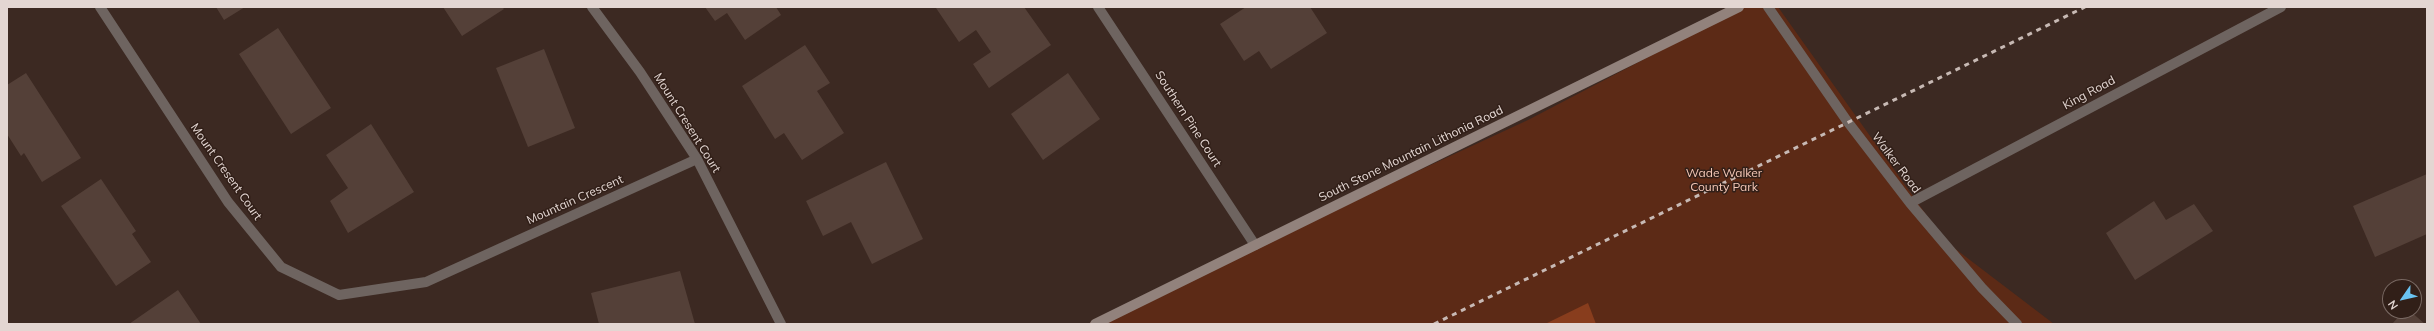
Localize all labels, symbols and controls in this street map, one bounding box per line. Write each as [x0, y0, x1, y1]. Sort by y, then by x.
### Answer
street label: Southern Pine Court [1152, 68, 1224, 170]
street label: Mount Cresent Court [650, 71, 724, 175]
street label: King Road [2060, 73, 2118, 113]
street label: South Stone Mountain Lithonia Road [1316, 103, 1506, 205]
street label: Mount Cresent Court [187, 121, 265, 223]
street label: Walker Road [1869, 130, 1923, 196]
park label: Wade Walker County Park [1686, 166, 1762, 194]
street label: Mountain Crescent [525, 172, 625, 228]
north arrow [2382, 279, 2422, 319]
text: N [2385, 298, 2401, 313]

